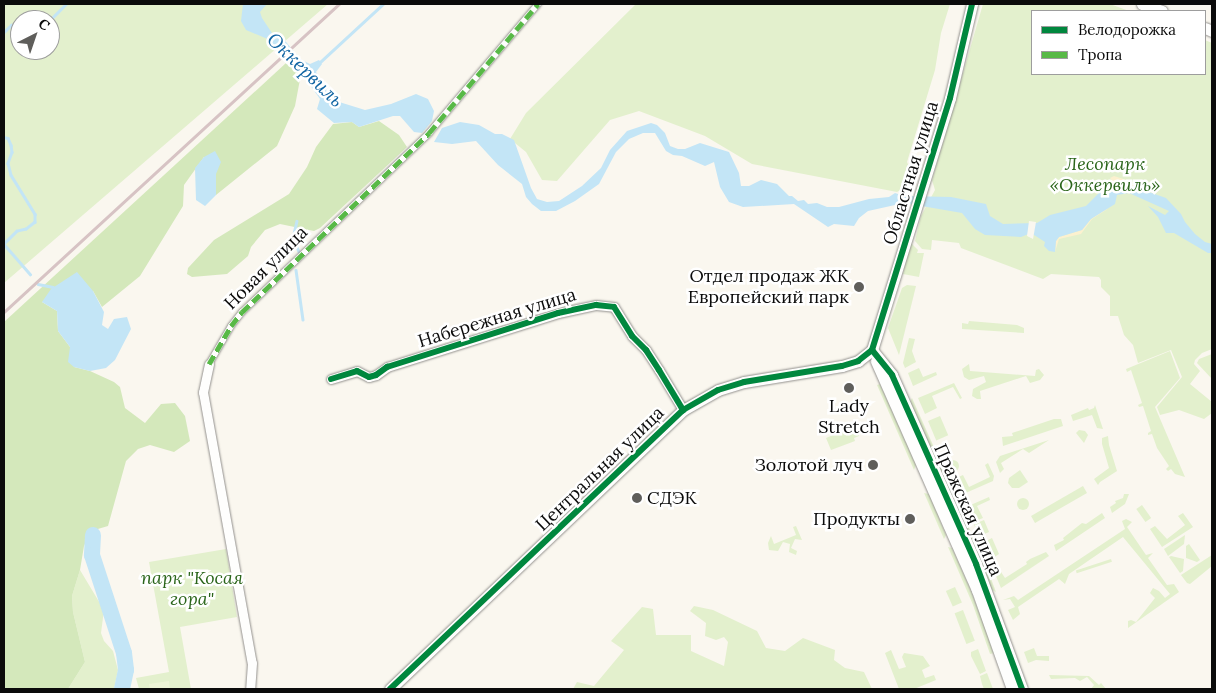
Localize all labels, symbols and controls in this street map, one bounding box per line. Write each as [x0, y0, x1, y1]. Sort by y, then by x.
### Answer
north arrow [10, 10, 60, 60]
legend [1031, 10, 1206, 75]
text: С [35, 14, 54, 34]
text: Велодорожка [1078, 20, 1176, 39]
water label: Оккервиль [262, 28, 348, 112]
text: Тропа [1078, 45, 1122, 64]
street label: Областная улица [879, 98, 943, 248]
park label: Лесопарк «Оккервиль» [1050, 154, 1160, 196]
street label: Новая улица [220, 222, 312, 314]
place label: Отдел продаж ЖК Европейский парк [688, 266, 849, 308]
marker: Отдел продаж ЖК Европейский парк [853, 281, 865, 293]
street label: Набережная улица [415, 284, 579, 352]
marker: Lady Stretch [843, 382, 855, 394]
place label: Lady Stretch [818, 396, 880, 438]
street label: Центральная улица [531, 402, 669, 536]
street label: Пражская улица [929, 441, 1007, 579]
place label: Золотой луч [755, 454, 863, 476]
marker: Золотой луч [867, 459, 879, 471]
place label: СДЭК [647, 487, 697, 509]
marker: СДЭК [631, 492, 643, 504]
place label: Продукты [813, 508, 900, 530]
marker: Продукты [904, 513, 916, 525]
park label: парк "Косая гора" [141, 568, 243, 610]

